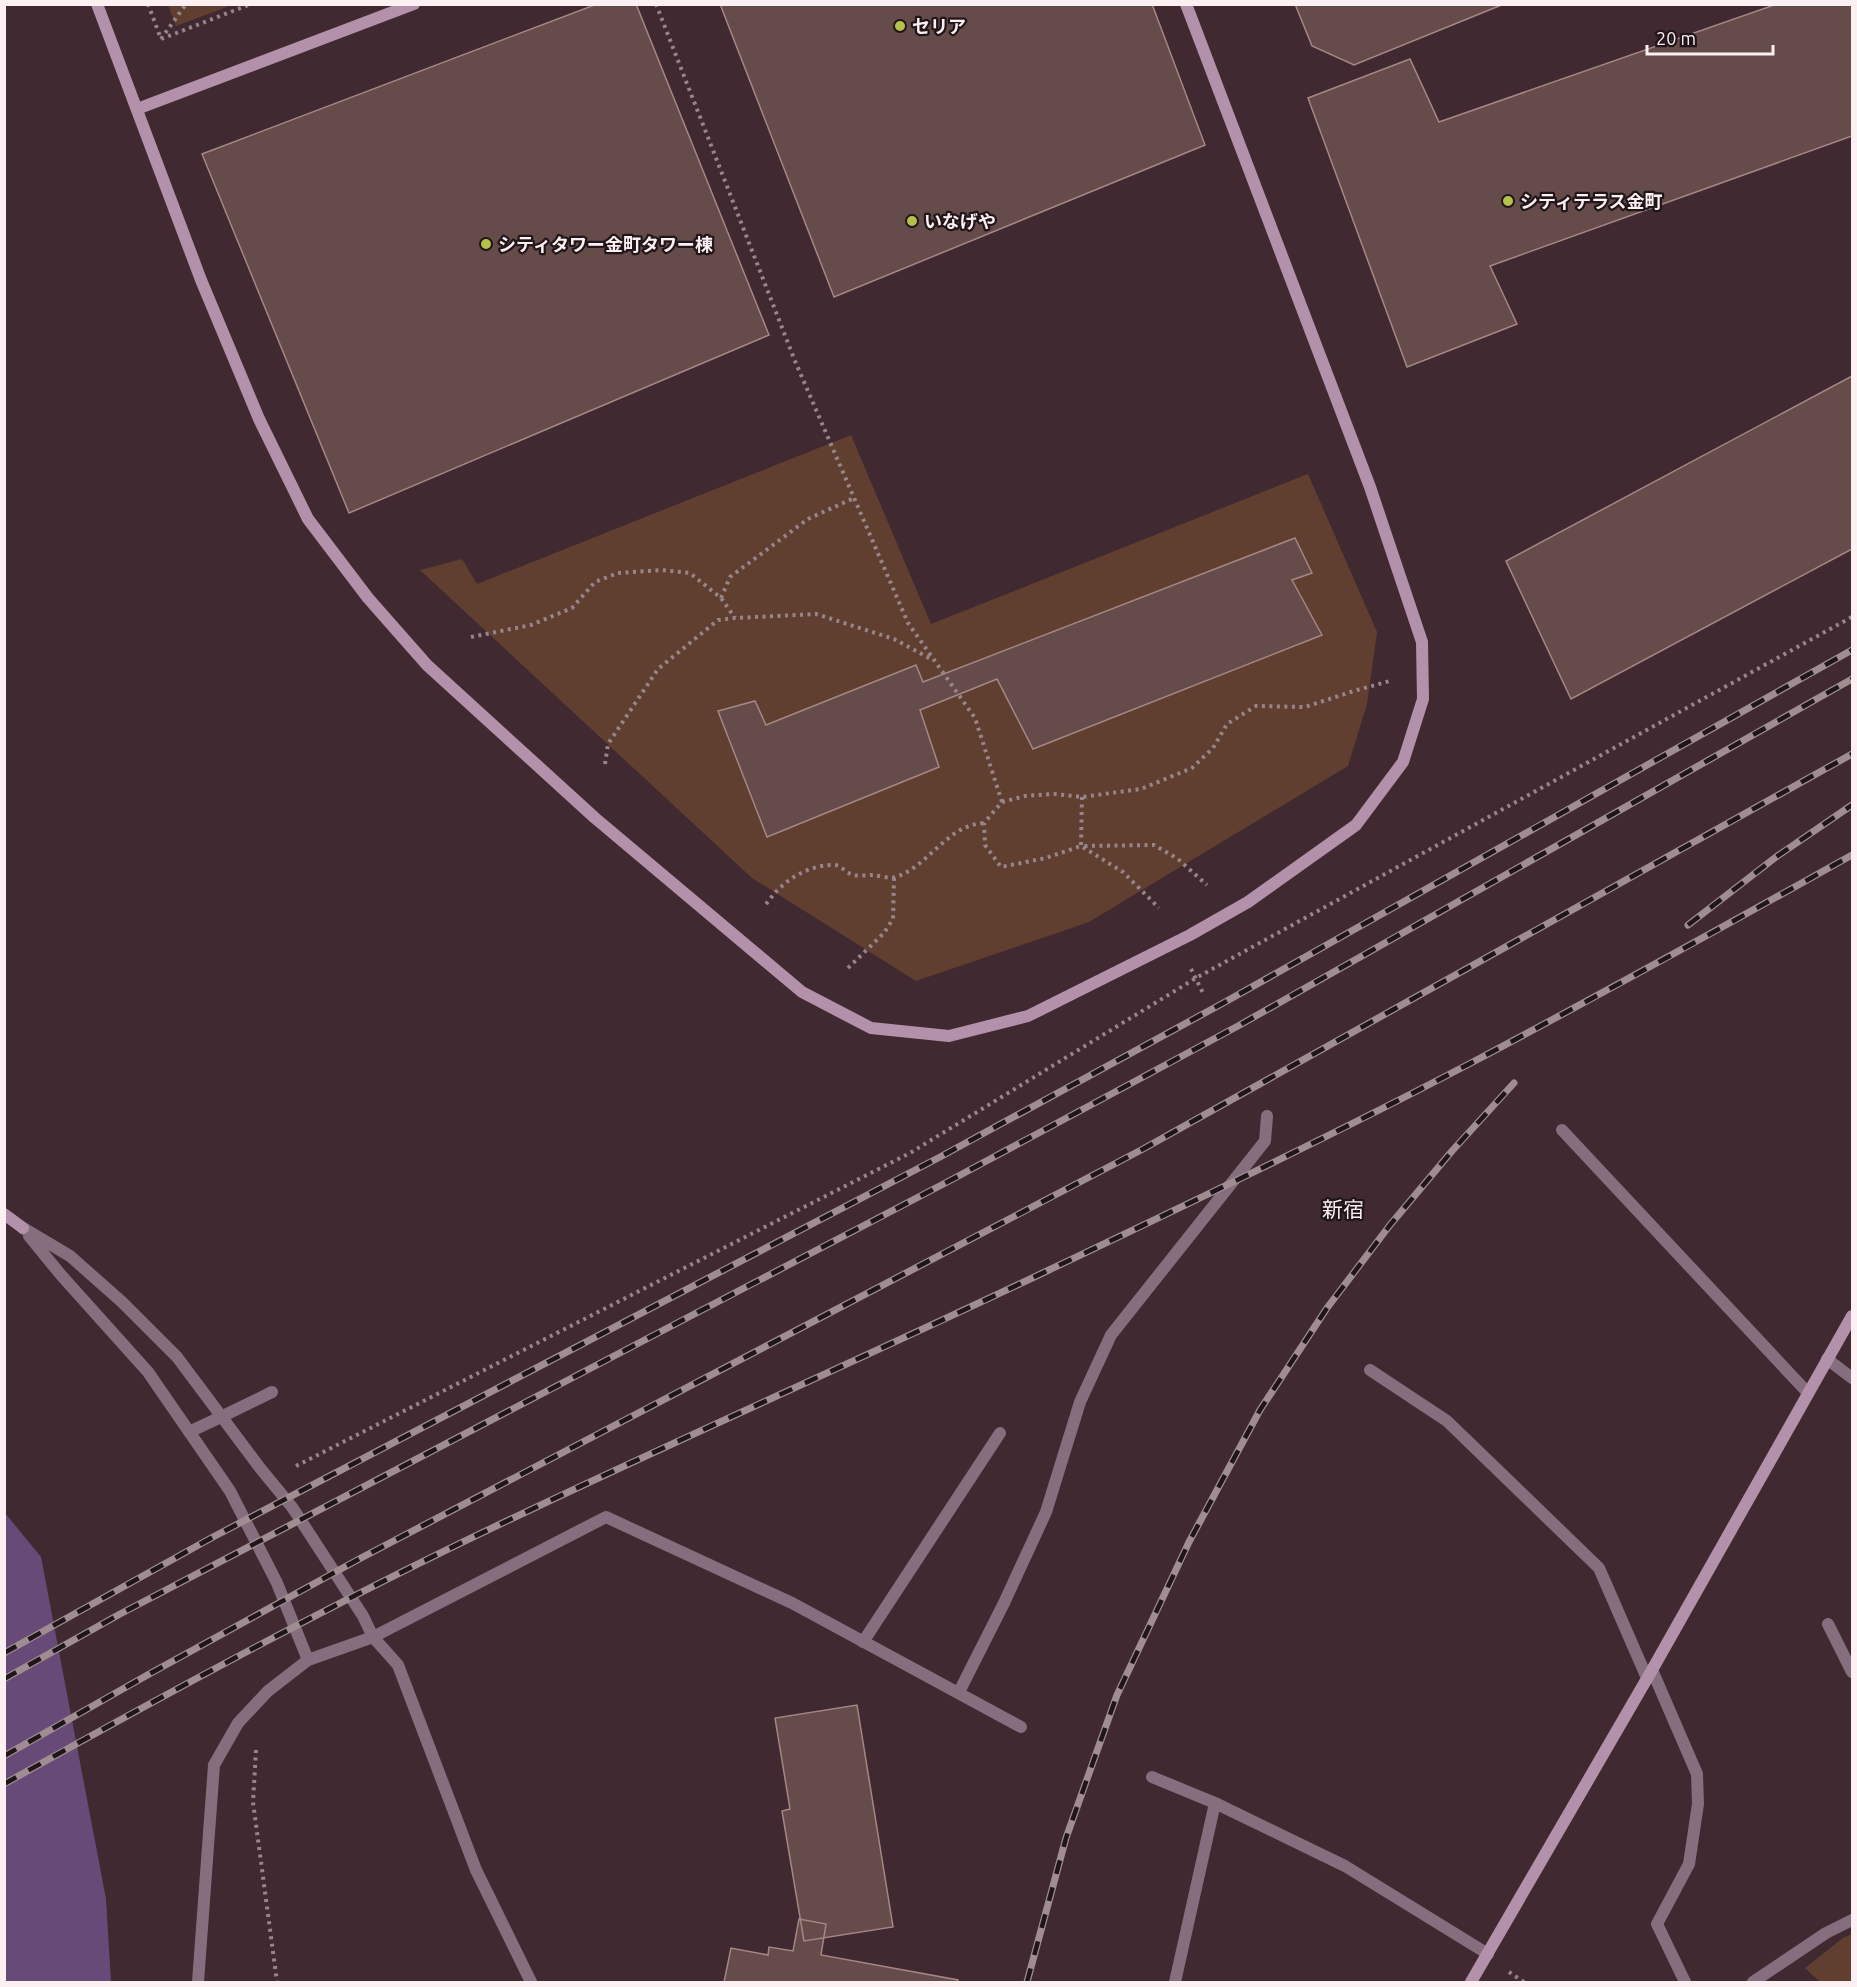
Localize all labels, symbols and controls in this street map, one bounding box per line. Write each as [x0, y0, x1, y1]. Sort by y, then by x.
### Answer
place label: セリア [912, 16, 966, 36]
scale bar [1647, 18, 1773, 56]
marker: セリア [893, 19, 907, 33]
text: 20 m [1656, 28, 1696, 48]
place label: シティテラス金町 [1520, 191, 1663, 211]
marker: シティテラス金町 [1501, 194, 1515, 208]
place label: いなげや [924, 211, 996, 231]
marker: いなげや [905, 214, 919, 228]
place label: シティタワー金町タワー棟 [498, 234, 713, 254]
marker: シティタワー金町タワー棟 [479, 237, 493, 251]
district label: 新宿 [1322, 1197, 1364, 1221]

